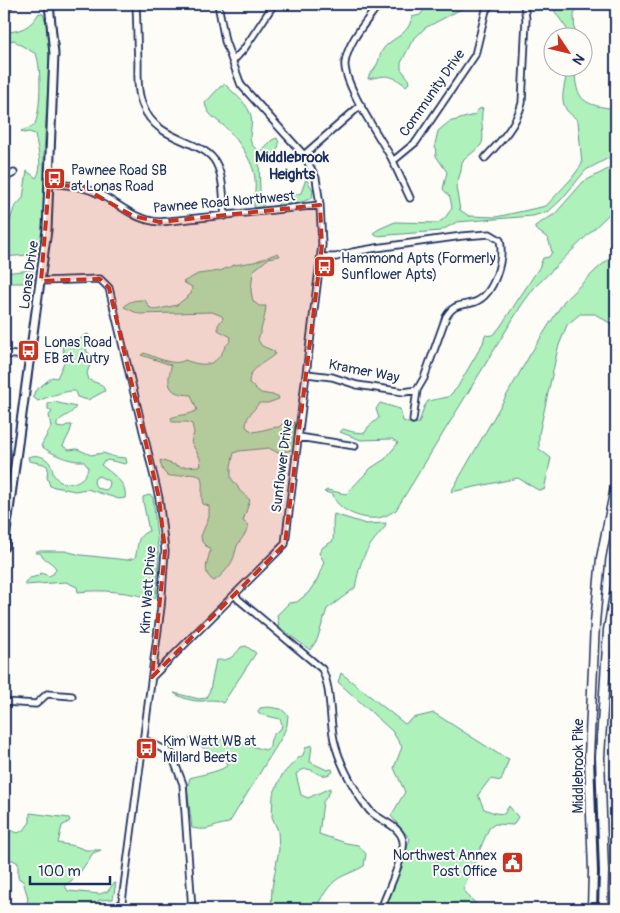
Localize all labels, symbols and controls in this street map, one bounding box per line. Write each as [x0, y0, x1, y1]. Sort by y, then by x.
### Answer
north arrow [542, 28, 592, 78]
street label: Community Drive [396, 46, 468, 140]
text: N [569, 50, 588, 68]
district label: Middlebrook Heights [255, 148, 330, 184]
place label: Pawnee Road SB at Lonas Road [71, 162, 167, 195]
bus stop icon: Pawnee Road SB at Lonas Road [43, 166, 67, 190]
street label: Pawnee Road Northwest [152, 187, 296, 217]
street label: Lonas Drive [16, 240, 42, 310]
place label: Hammond Apts (Formerly Sunflower Apts) [341, 250, 496, 283]
bus stop icon: Hammond Apts (Formerly Sunflower Apts) [313, 254, 337, 278]
place label: Lonas Road EB at Autry [44, 334, 112, 367]
bus stop icon: Lonas Road EB at Autry [16, 338, 40, 362]
street label: Kramer Way [327, 356, 401, 386]
street label: Sunflower Drive [268, 418, 296, 514]
street label: Kim Watt Drive [136, 545, 160, 635]
street label: Middlebrook Pike [570, 718, 587, 814]
place label: Kim Watt WB at Millard Beets [163, 733, 256, 766]
bus stop icon: Kim Watt WB at Millard Beets [135, 737, 159, 761]
place label: Northwest Annex Post Office [393, 847, 497, 880]
public building icon: Northwest Annex Post Office [501, 851, 525, 875]
scale bar [30, 853, 110, 885]
text: 100 m [38, 862, 81, 881]

